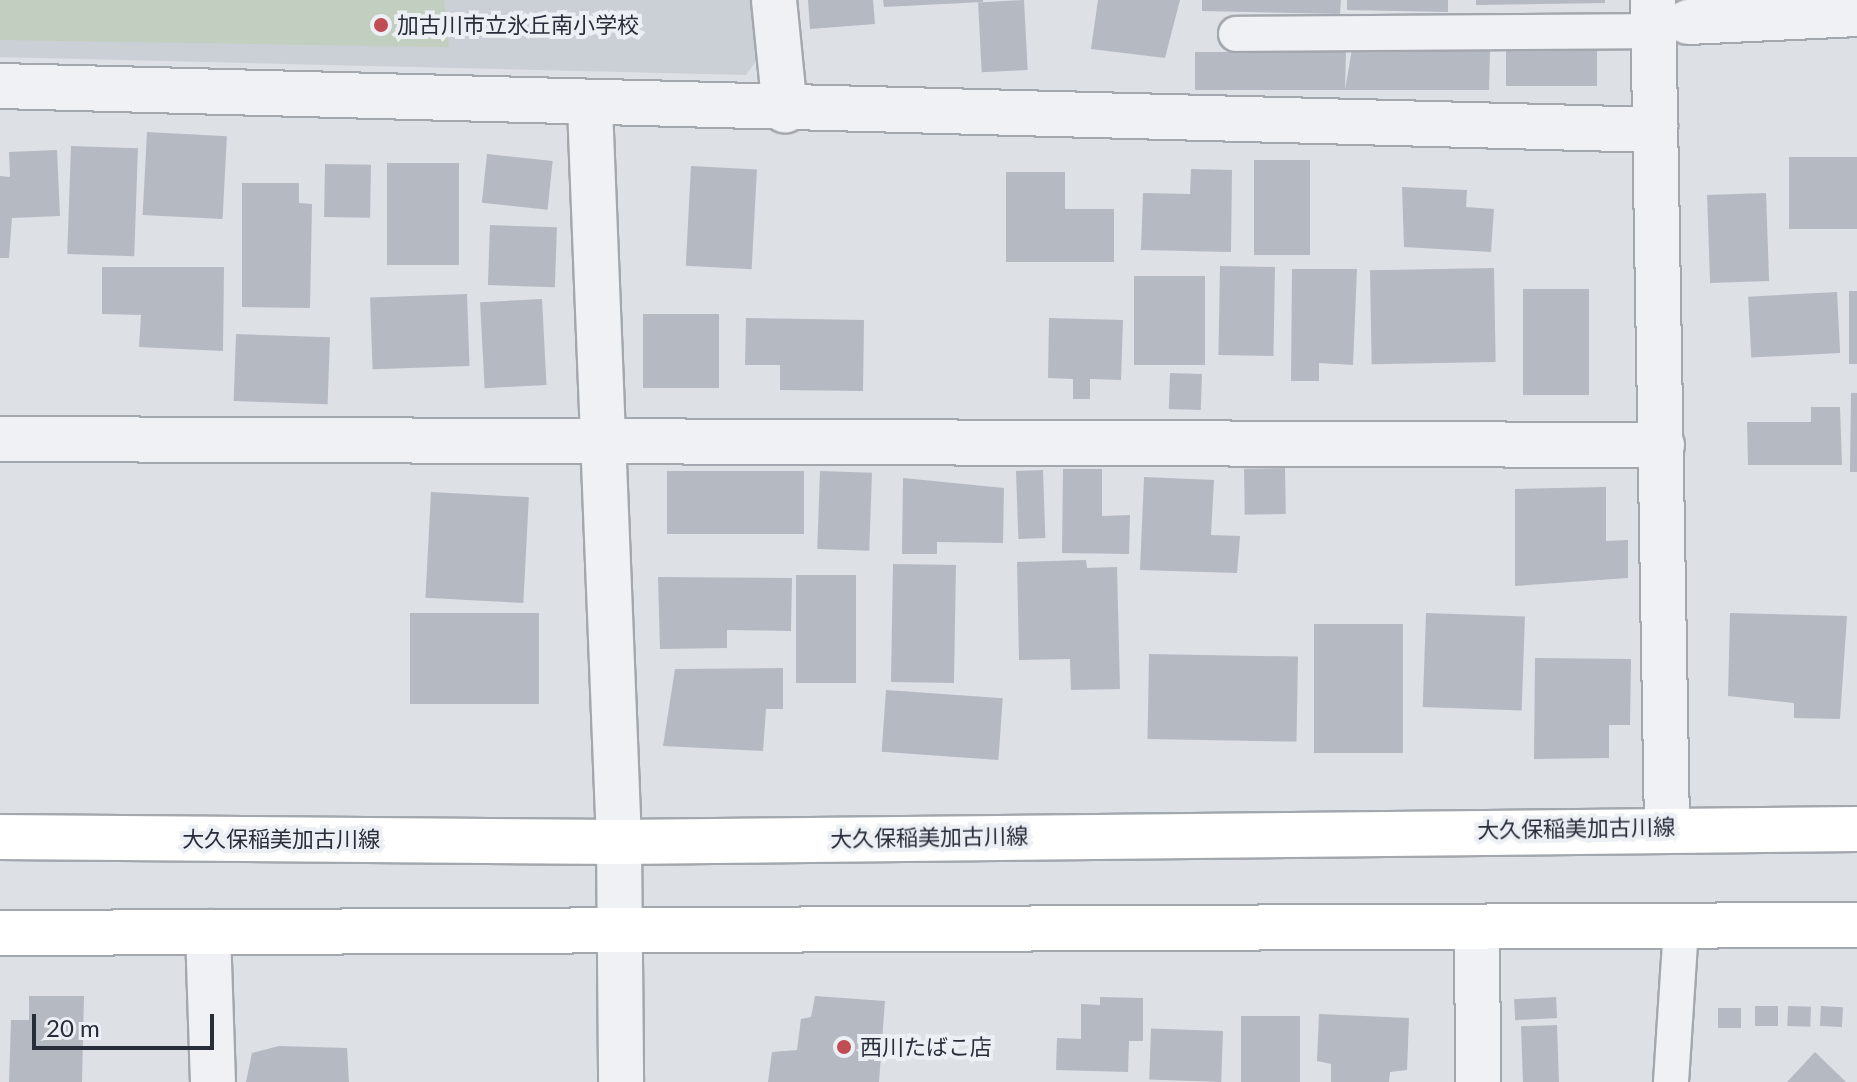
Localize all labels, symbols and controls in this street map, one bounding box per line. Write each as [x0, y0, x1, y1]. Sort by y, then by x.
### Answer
place label: 加古川市立氷丘南小学校 [397, 12, 639, 38]
marker: 加古川市立氷丘南小学校 [372, 16, 390, 34]
street label: 大久保稲美加古川線 [1477, 813, 1675, 843]
street label: 大久保稲美加古川線 [830, 822, 1028, 852]
street label: 大久保稲美加古川線 [182, 826, 380, 852]
scale bar [36, 998, 218, 1048]
text: 20 m [46, 1013, 100, 1042]
place label: 西川たばこ店 [860, 1034, 992, 1060]
marker: 西川たばこ店 [835, 1038, 853, 1056]

